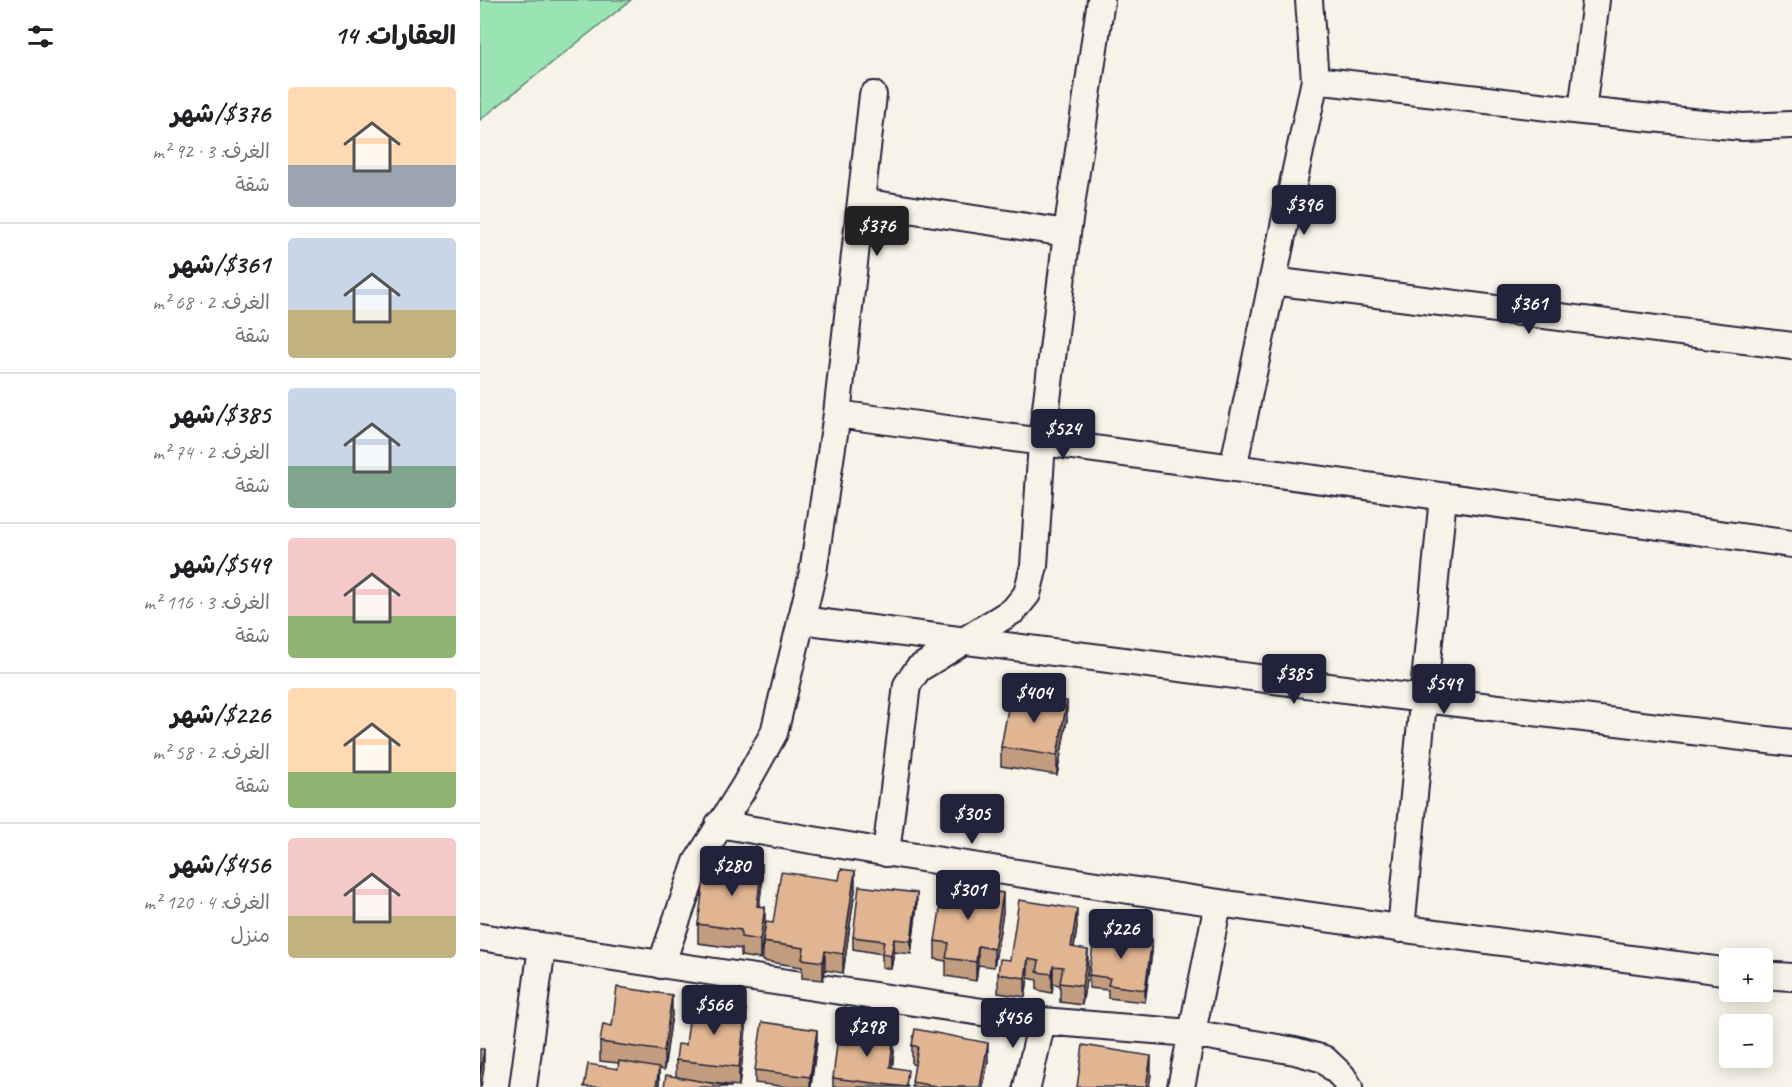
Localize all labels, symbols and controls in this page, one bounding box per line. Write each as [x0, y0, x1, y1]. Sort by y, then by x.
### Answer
text: العقارات: 14 [334, 19, 456, 52]
icon: filters [24, 20, 57, 53]
text: $376/شهر [171, 97, 270, 130]
icon: home [336, 111, 408, 183]
text: الغرف: 3 · 92 m² [152, 139, 270, 164]
text: شقة [235, 172, 270, 197]
pin: $396 [1268, 185, 1340, 236]
text: $396 [1286, 192, 1322, 217]
pin: $376 [841, 206, 913, 257]
text: $376 [859, 213, 895, 238]
text: $361/شهر [171, 248, 270, 281]
icon: home [336, 262, 408, 334]
pin: $361 [1493, 284, 1565, 335]
text: الغرف: 2 · 68 m² [152, 290, 270, 315]
text: $361 [1511, 291, 1547, 316]
text: شقة [235, 323, 270, 348]
text: $385/شهر [172, 398, 270, 431]
pin: $524 [1027, 409, 1099, 460]
icon: home [336, 412, 408, 484]
text: $524 [1045, 416, 1081, 441]
text: الغرف: 2 · 74 m² [152, 440, 270, 465]
text: شقة [235, 473, 270, 498]
text: $549/شهر [172, 548, 270, 581]
icon: home [336, 562, 408, 634]
text: الغرف: 3 · 116 m² [143, 590, 270, 615]
text: شقة [235, 623, 270, 648]
pin: $385 [1258, 654, 1330, 705]
text: $385 [1276, 661, 1312, 686]
pin: $549 [1408, 664, 1480, 715]
text: $549 [1426, 671, 1462, 696]
pin: $404 [998, 673, 1070, 724]
text: $404 [1016, 680, 1052, 705]
text: $226/شهر [171, 698, 270, 731]
icon: home [336, 712, 408, 784]
text: الغرف: 2 · 58 m² [152, 740, 270, 765]
text: شقة [235, 773, 270, 798]
pin: $305 [936, 794, 1008, 845]
text: $305 [954, 801, 990, 826]
pin: $280 [696, 846, 768, 897]
text: $456/شهر [171, 848, 270, 881]
text: $280 [714, 853, 750, 878]
icon: home [336, 862, 408, 934]
pin: $301 [932, 870, 1004, 921]
text: $301 [950, 877, 986, 902]
text: الغرف: 4 · 120 m² [143, 890, 270, 915]
pin: $226 [1085, 909, 1157, 960]
text: $226 [1103, 916, 1139, 941]
text: منزل [231, 923, 270, 948]
map controls [1719, 948, 1773, 1068]
button: + [1719, 948, 1773, 1002]
pin: $566 [678, 985, 750, 1036]
text: $566 [696, 992, 732, 1017]
pin: $456 [977, 998, 1049, 1049]
text: $456 [995, 1005, 1031, 1030]
pin: $298 [831, 1007, 903, 1058]
text: $298 [849, 1014, 885, 1039]
button: − [1719, 1014, 1773, 1068]

